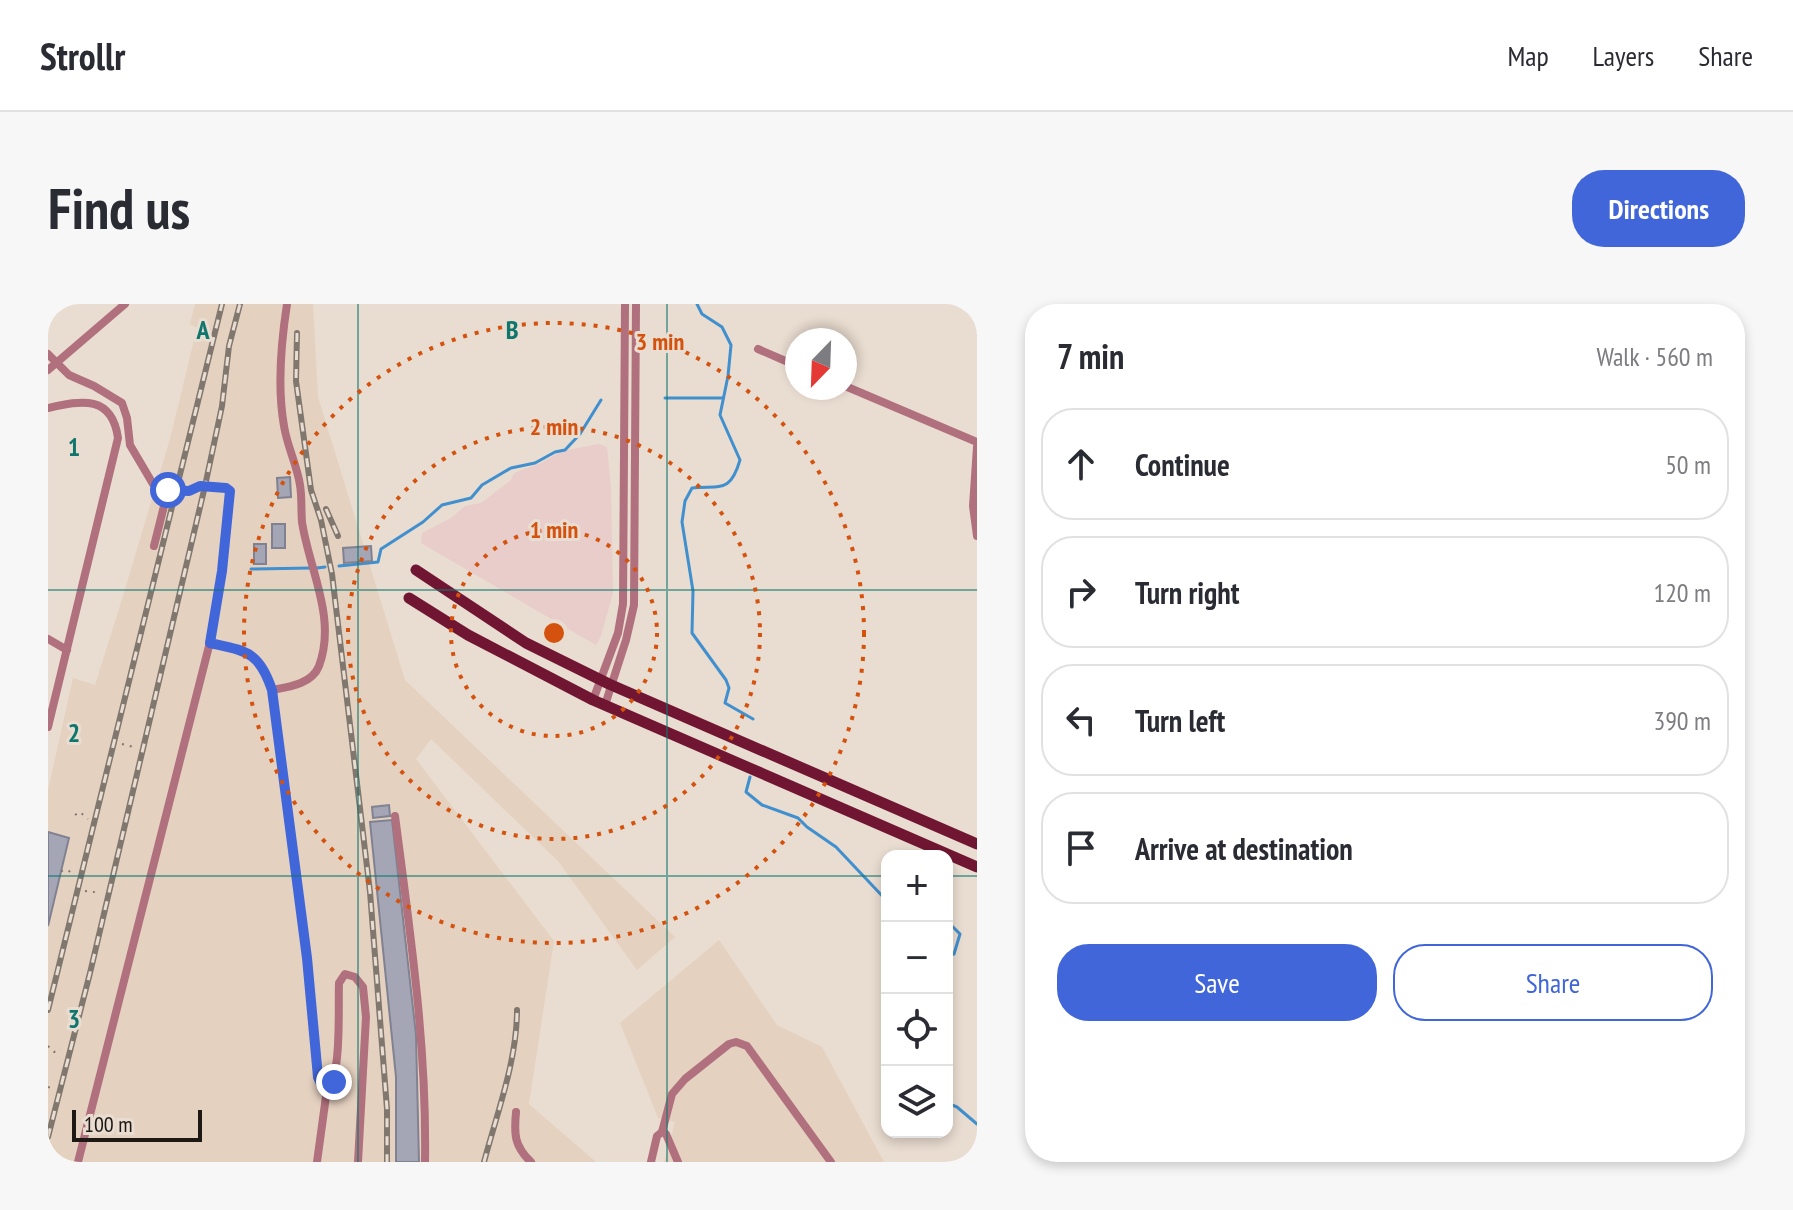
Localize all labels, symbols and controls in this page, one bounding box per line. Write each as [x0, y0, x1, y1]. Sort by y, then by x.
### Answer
text: Strollr [40, 31, 125, 80]
text: Map [1507, 37, 1549, 74]
text: Layers [1593, 37, 1654, 74]
text: Share [1698, 37, 1753, 74]
button: Directions [1572, 170, 1745, 247]
text: Find us [48, 172, 190, 244]
text: A [195, 313, 210, 346]
text: B [506, 313, 519, 346]
text: 3 min [636, 326, 684, 357]
north arrow [785, 328, 857, 400]
text: 7 min [1057, 334, 1124, 378]
text: Walk · 560 m [1596, 340, 1713, 373]
text: 2 min [530, 411, 578, 442]
text: 1 [68, 430, 80, 463]
icon: ahead [1059, 442, 1103, 486]
text: Continue [1135, 445, 1230, 484]
text: 50 m [1665, 448, 1711, 481]
route start [150, 472, 186, 508]
text: 1 min [530, 514, 578, 545]
icon: right [1059, 570, 1103, 614]
text: Turn right [1135, 573, 1239, 612]
text: 120 m [1653, 576, 1711, 609]
centre of rings [540, 619, 568, 647]
icon: left [1059, 698, 1103, 742]
text: Turn left [1135, 701, 1225, 740]
text: 390 m [1653, 704, 1711, 737]
text: 2 [68, 716, 80, 749]
icon: arrive [1059, 826, 1103, 870]
text: Arrive at destination [1135, 829, 1353, 868]
map controls [881, 850, 953, 1138]
button: + [881, 850, 953, 922]
button: − [881, 922, 953, 994]
button: Save [1057, 944, 1377, 1021]
button: Share [1393, 944, 1713, 1021]
button: locate [881, 994, 953, 1066]
text: 3 [68, 1002, 80, 1035]
route end [316, 1064, 352, 1100]
button: layers [881, 1066, 953, 1138]
scale bar [72, 1106, 202, 1142]
text: 100 m [84, 1110, 133, 1138]

